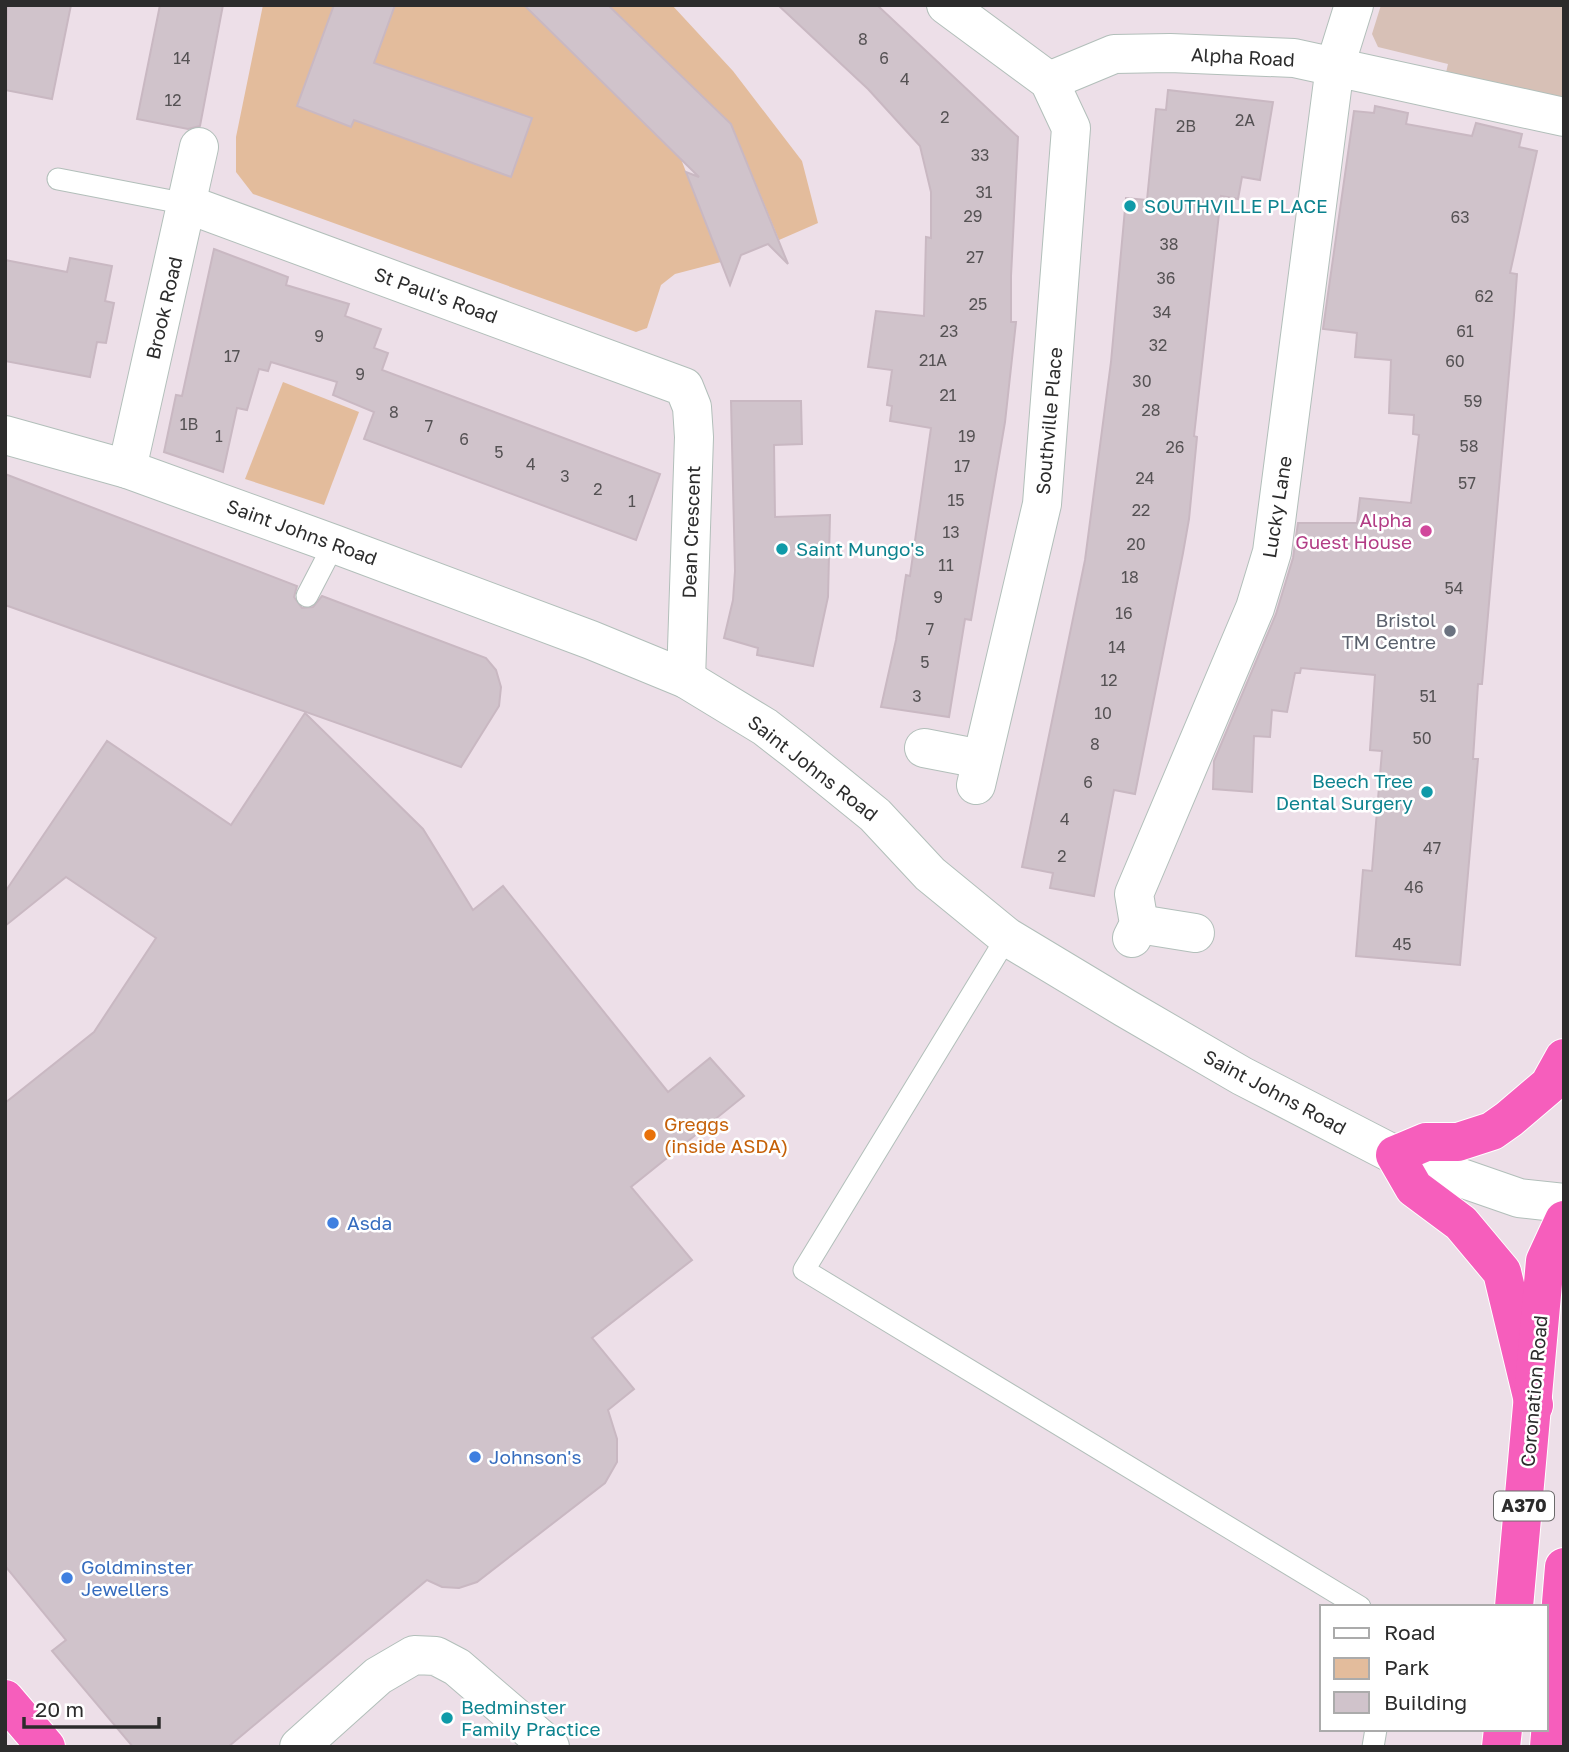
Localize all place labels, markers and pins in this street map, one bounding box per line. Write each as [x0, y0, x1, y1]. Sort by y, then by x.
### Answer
place label: SOUTHVILLE PLACE [1144, 194, 1328, 217]
marker: SOUTHVILLE PLACE [1122, 198, 1138, 214]
place label: Alpha Guest House [1295, 508, 1412, 553]
marker: Alpha Guest House [1418, 523, 1434, 539]
place label: Saint Mungo's [796, 537, 925, 560]
marker: Saint Mungo's [774, 541, 790, 557]
place label: Bristol TM Centre [1342, 608, 1436, 653]
marker: Bristol TM Centre [1442, 623, 1458, 639]
place label: Beech Tree Dental Surgery [1276, 769, 1413, 814]
marker: Beech Tree Dental Surgery [1419, 784, 1435, 800]
place label: Greggs (inside ASDA) [664, 1112, 788, 1157]
marker: Greggs (inside ASDA) [642, 1127, 658, 1143]
place label: Asda [347, 1211, 392, 1234]
marker: Asda [325, 1215, 341, 1231]
place label: Johnson's [489, 1445, 582, 1468]
marker: Johnson's [467, 1449, 483, 1465]
place label: Goldminster Jewellers [81, 1555, 194, 1600]
marker: Goldminster Jewellers [59, 1570, 75, 1586]
place label: Bedminster Family Practice [461, 1695, 600, 1740]
marker: Bedminster Family Practice [439, 1710, 455, 1726]

